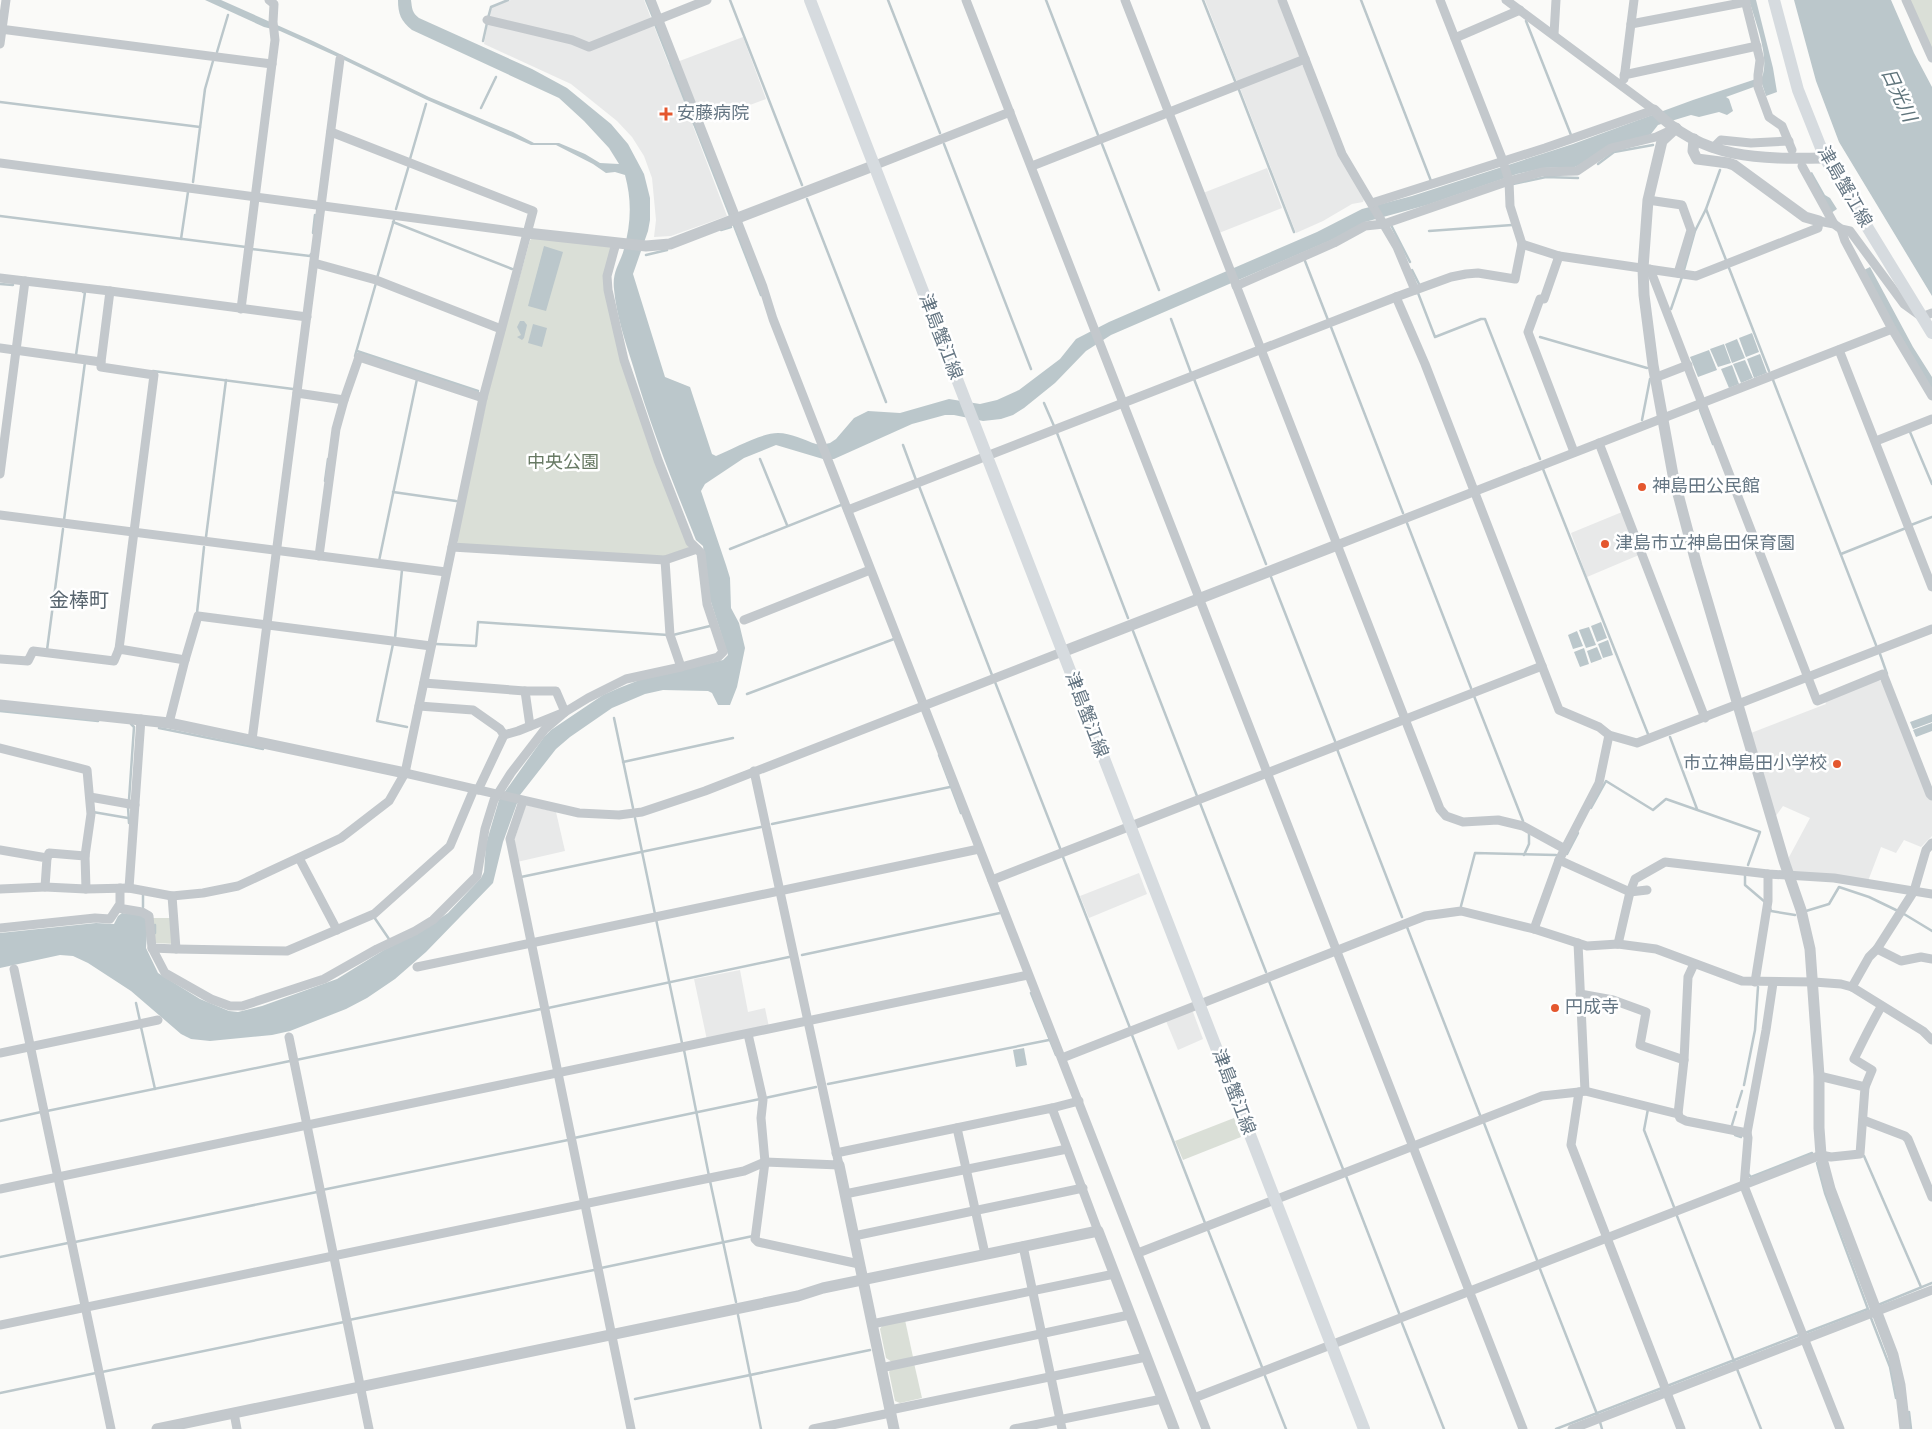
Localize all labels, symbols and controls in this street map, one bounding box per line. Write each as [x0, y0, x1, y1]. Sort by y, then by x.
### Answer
water label: 日光川 [1877, 65, 1920, 127]
place label: 安藤病院 [677, 104, 749, 123]
marker: 安藤病院 [659, 107, 673, 121]
street label: 津島蟹江線 [1814, 143, 1876, 230]
street label: 津島蟹江線 [915, 291, 966, 382]
park label: 中央公園 [527, 453, 599, 472]
place label: 神島田公民館 [1652, 476, 1760, 496]
marker: 神島田公民館 [1636, 481, 1648, 493]
place label: 津島市立神島田保育園 [1615, 533, 1795, 553]
marker: 津島市立神島田保育園 [1599, 538, 1611, 550]
district label: 金棒町 [49, 590, 109, 611]
street label: 津島蟹江線 [1061, 669, 1112, 760]
place label: 市立神島田小学校 [1683, 753, 1827, 773]
marker: 市立神島田小学校 [1831, 758, 1843, 770]
place label: 円成寺 [1565, 998, 1619, 1017]
marker: 円成寺 [1549, 1002, 1561, 1014]
street label: 津島蟹江線 [1208, 1046, 1259, 1137]

